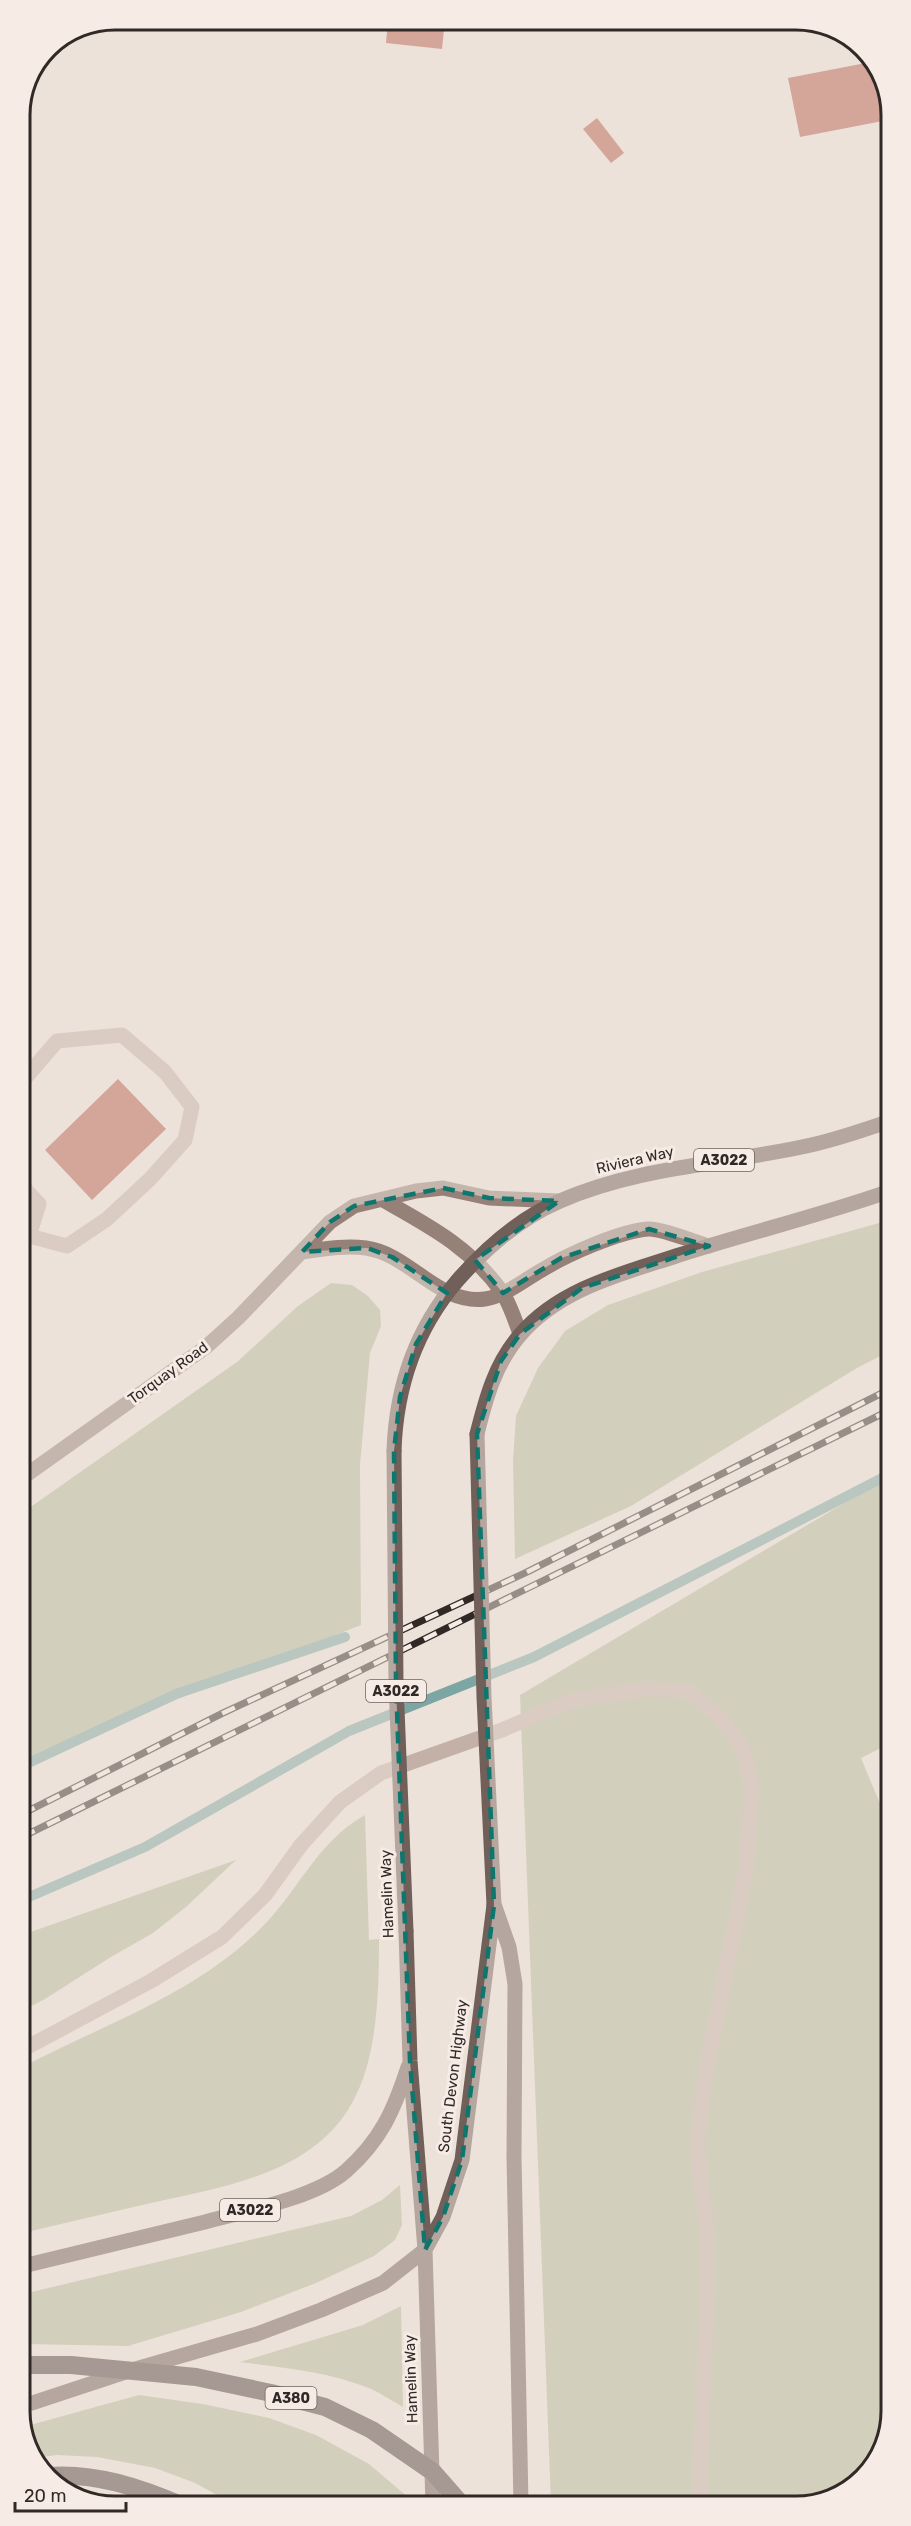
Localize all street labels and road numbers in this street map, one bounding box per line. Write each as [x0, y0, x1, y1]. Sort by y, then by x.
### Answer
street label: Riviera Way [594, 1142, 676, 1178]
road number: A3022 [694, 1149, 754, 1171]
street label: Torquay Road [124, 1338, 212, 1408]
road number: A3022 [366, 1680, 426, 1702]
street label: Hamelin Way [376, 1849, 398, 1939]
street label: South Devon Highway [435, 1998, 471, 2154]
road number: A3022 [220, 2199, 280, 2221]
street label: Hamelin Way [400, 2334, 422, 2424]
road number: A380 [266, 2387, 316, 2409]

